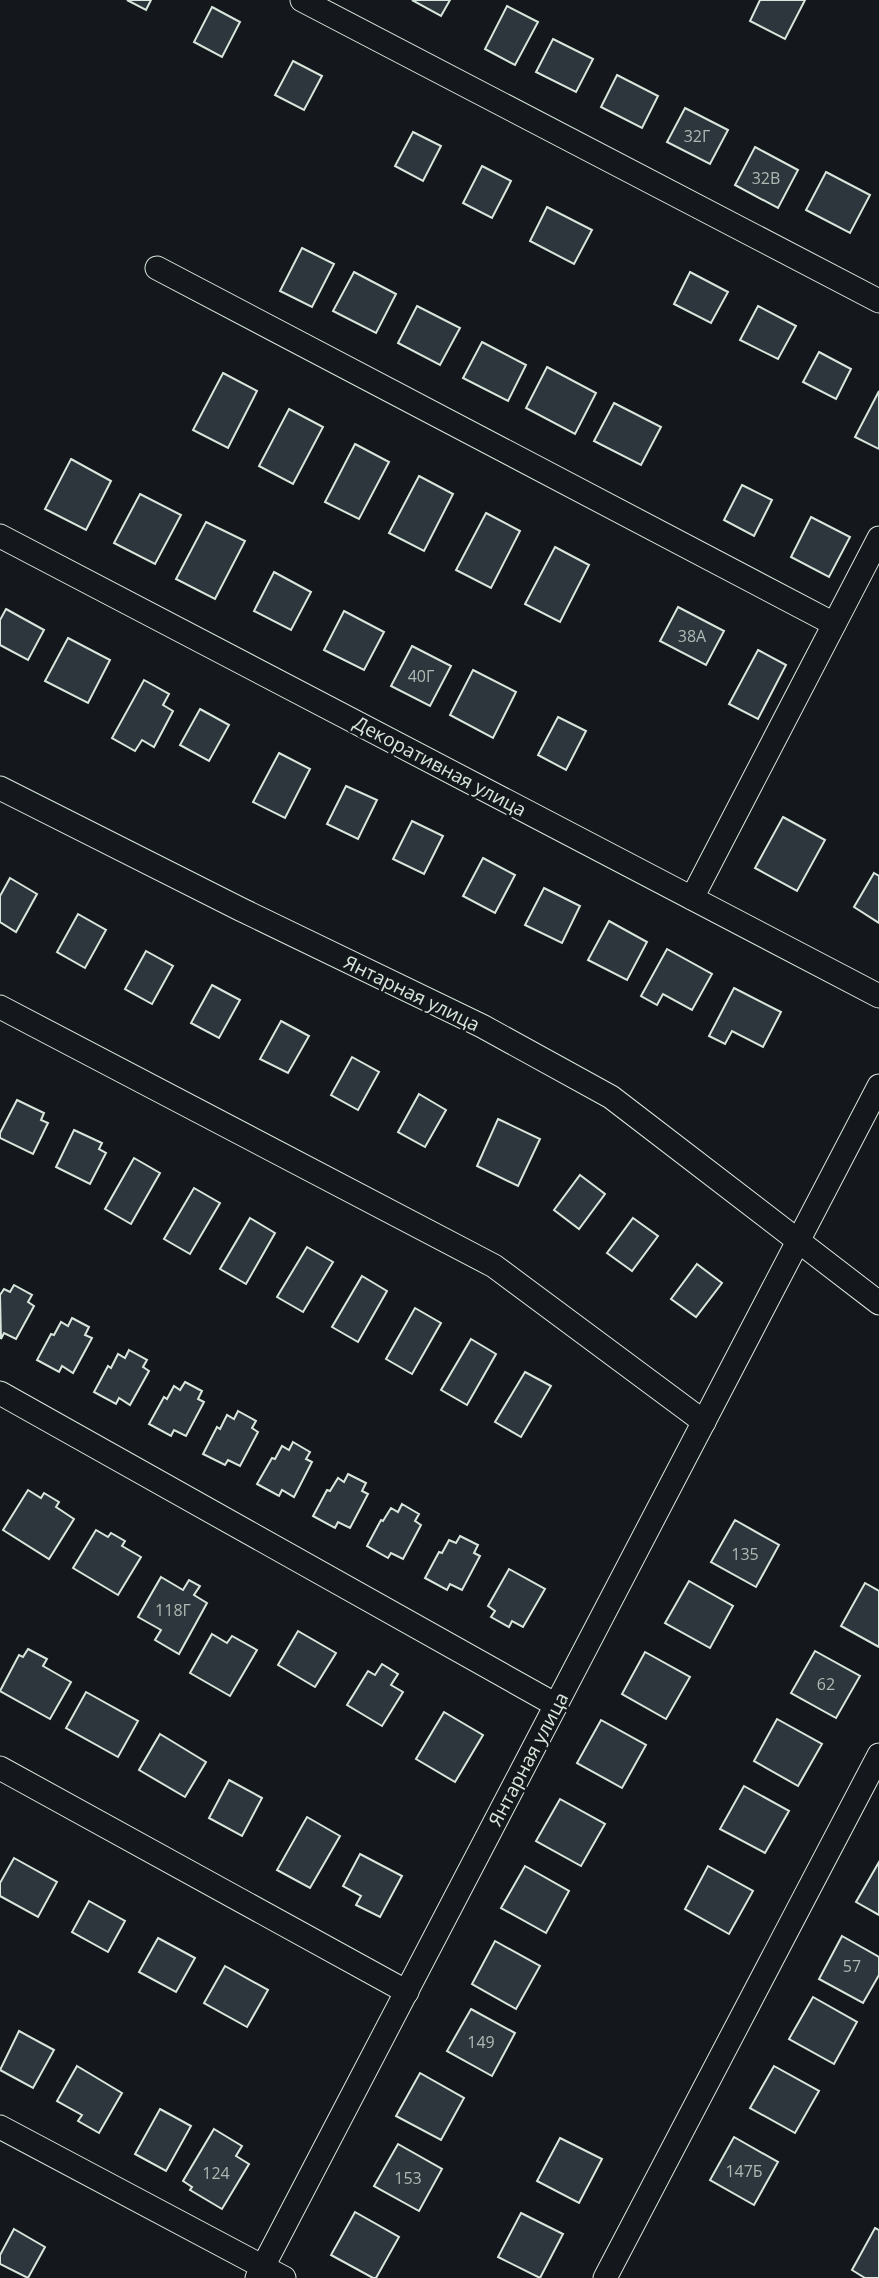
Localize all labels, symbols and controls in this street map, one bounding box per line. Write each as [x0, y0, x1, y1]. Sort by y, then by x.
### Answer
house number: 32Г [684, 125, 710, 147]
house number: 32В [752, 167, 780, 189]
house number: 38А [678, 625, 707, 647]
house number: 40Г [408, 665, 434, 687]
street label: Декоративная улица [349, 709, 531, 823]
street label: Янтарная улица [340, 949, 484, 1037]
house number: 135 [731, 1543, 759, 1565]
house number: 118Г [155, 1599, 191, 1621]
house number: 62 [817, 1673, 835, 1695]
street label: Янтарная улица [482, 1688, 574, 1830]
house number: 57 [843, 1955, 861, 1977]
house number: 149 [467, 2031, 495, 2053]
house number: 147Б [725, 2160, 763, 2182]
house number: 124 [202, 2162, 230, 2184]
house number: 153 [394, 2167, 422, 2189]

